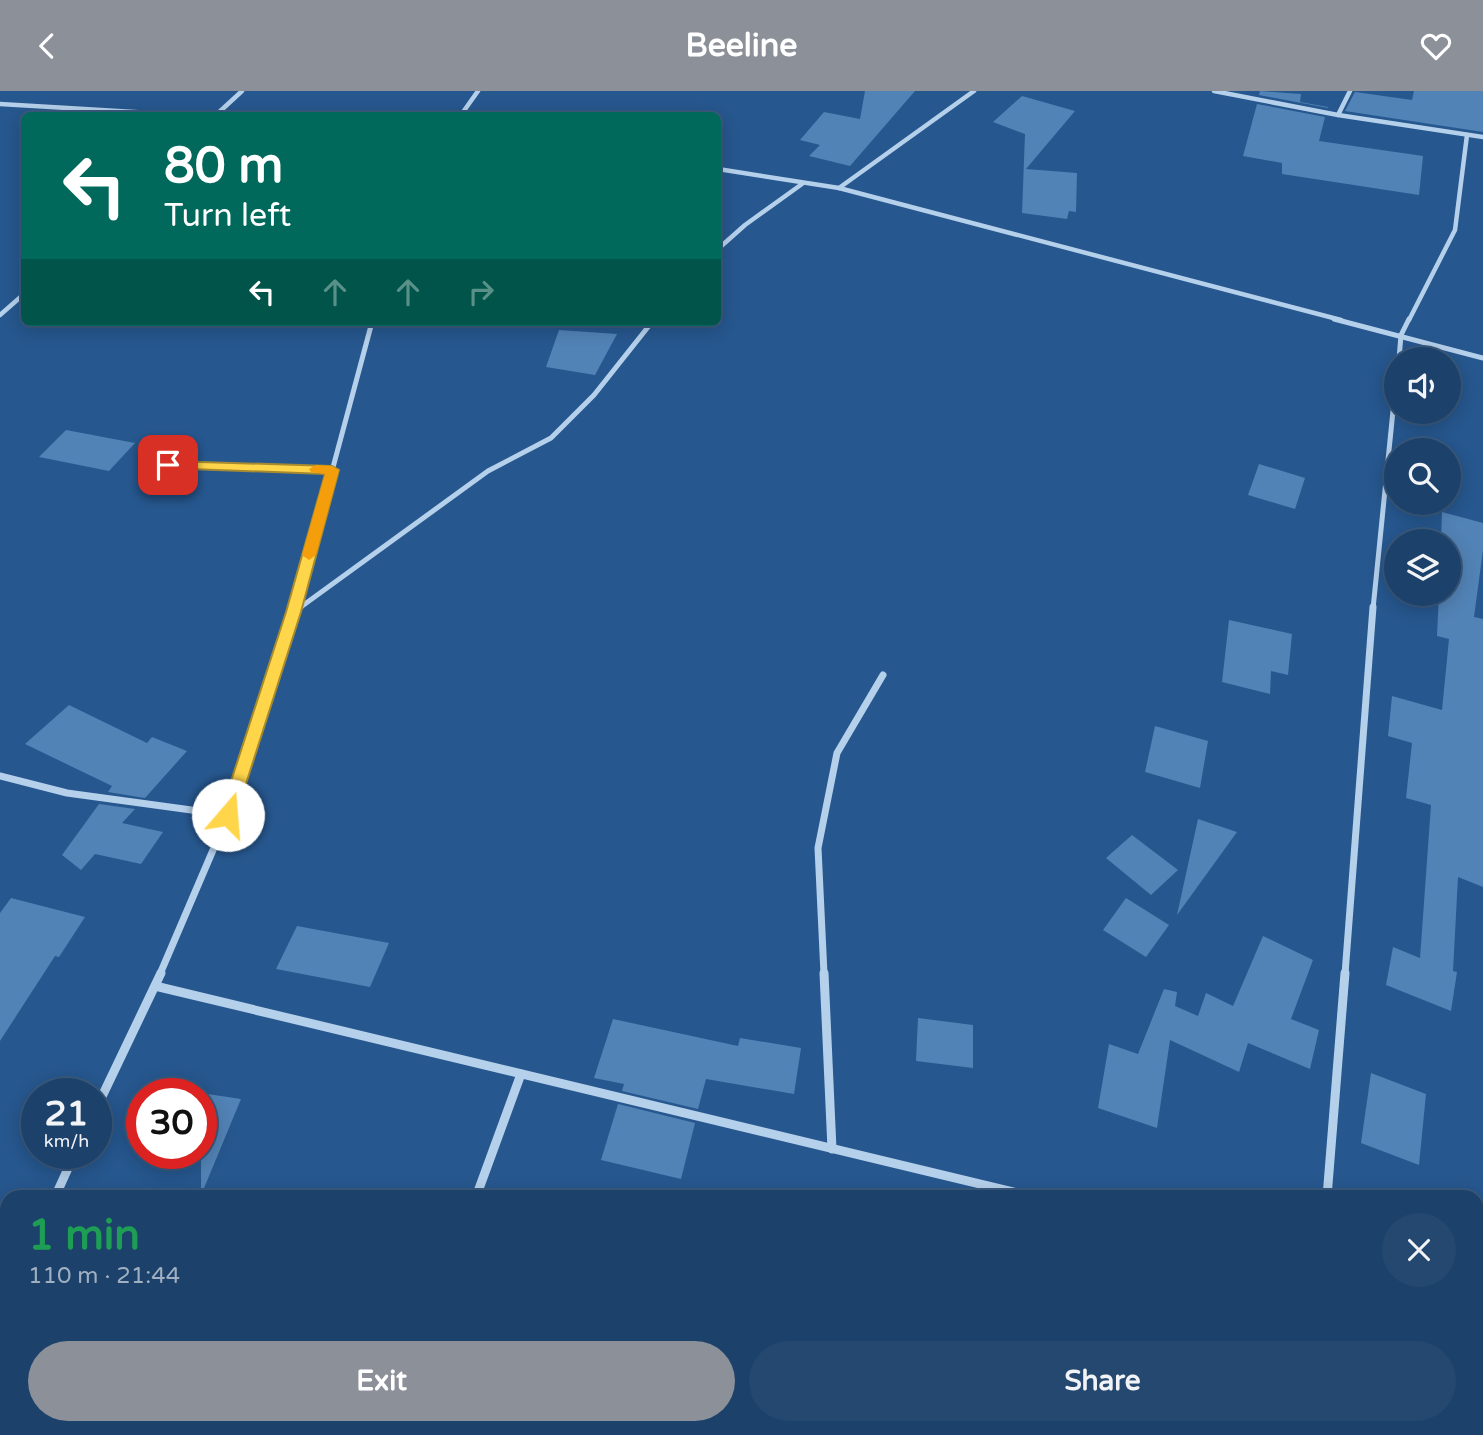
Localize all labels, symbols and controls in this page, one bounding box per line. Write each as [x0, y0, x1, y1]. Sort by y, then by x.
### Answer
icon: back [28, 27, 66, 65]
text: Beeline [686, 27, 797, 65]
icon: heart [1417, 27, 1455, 65]
text: 80 m [164, 137, 283, 196]
icon: left [49, 140, 140, 231]
text: Turn left [164, 197, 291, 235]
icon: left [243, 273, 281, 311]
icon: ahead [316, 273, 354, 311]
icon: ahead [389, 273, 427, 311]
icon: right [462, 273, 500, 311]
map controls [1384, 347, 1461, 606]
button: sound [1384, 347, 1461, 424]
pin [138, 435, 198, 495]
button: search [1384, 438, 1461, 515]
icon: arrive [149, 446, 187, 484]
button: layers [1384, 529, 1461, 606]
position arrow [191, 778, 265, 852]
speed limit sign: 30 [126, 1078, 217, 1169]
text: 21 [45, 1093, 88, 1135]
text: km/h [44, 1130, 89, 1152]
text: 1 min [28, 1210, 140, 1261]
button: close [1382, 1213, 1456, 1287]
text: 110 m · 21:44 [28, 1262, 180, 1290]
button: Exit [28, 1341, 735, 1421]
button: Share [749, 1341, 1456, 1421]

